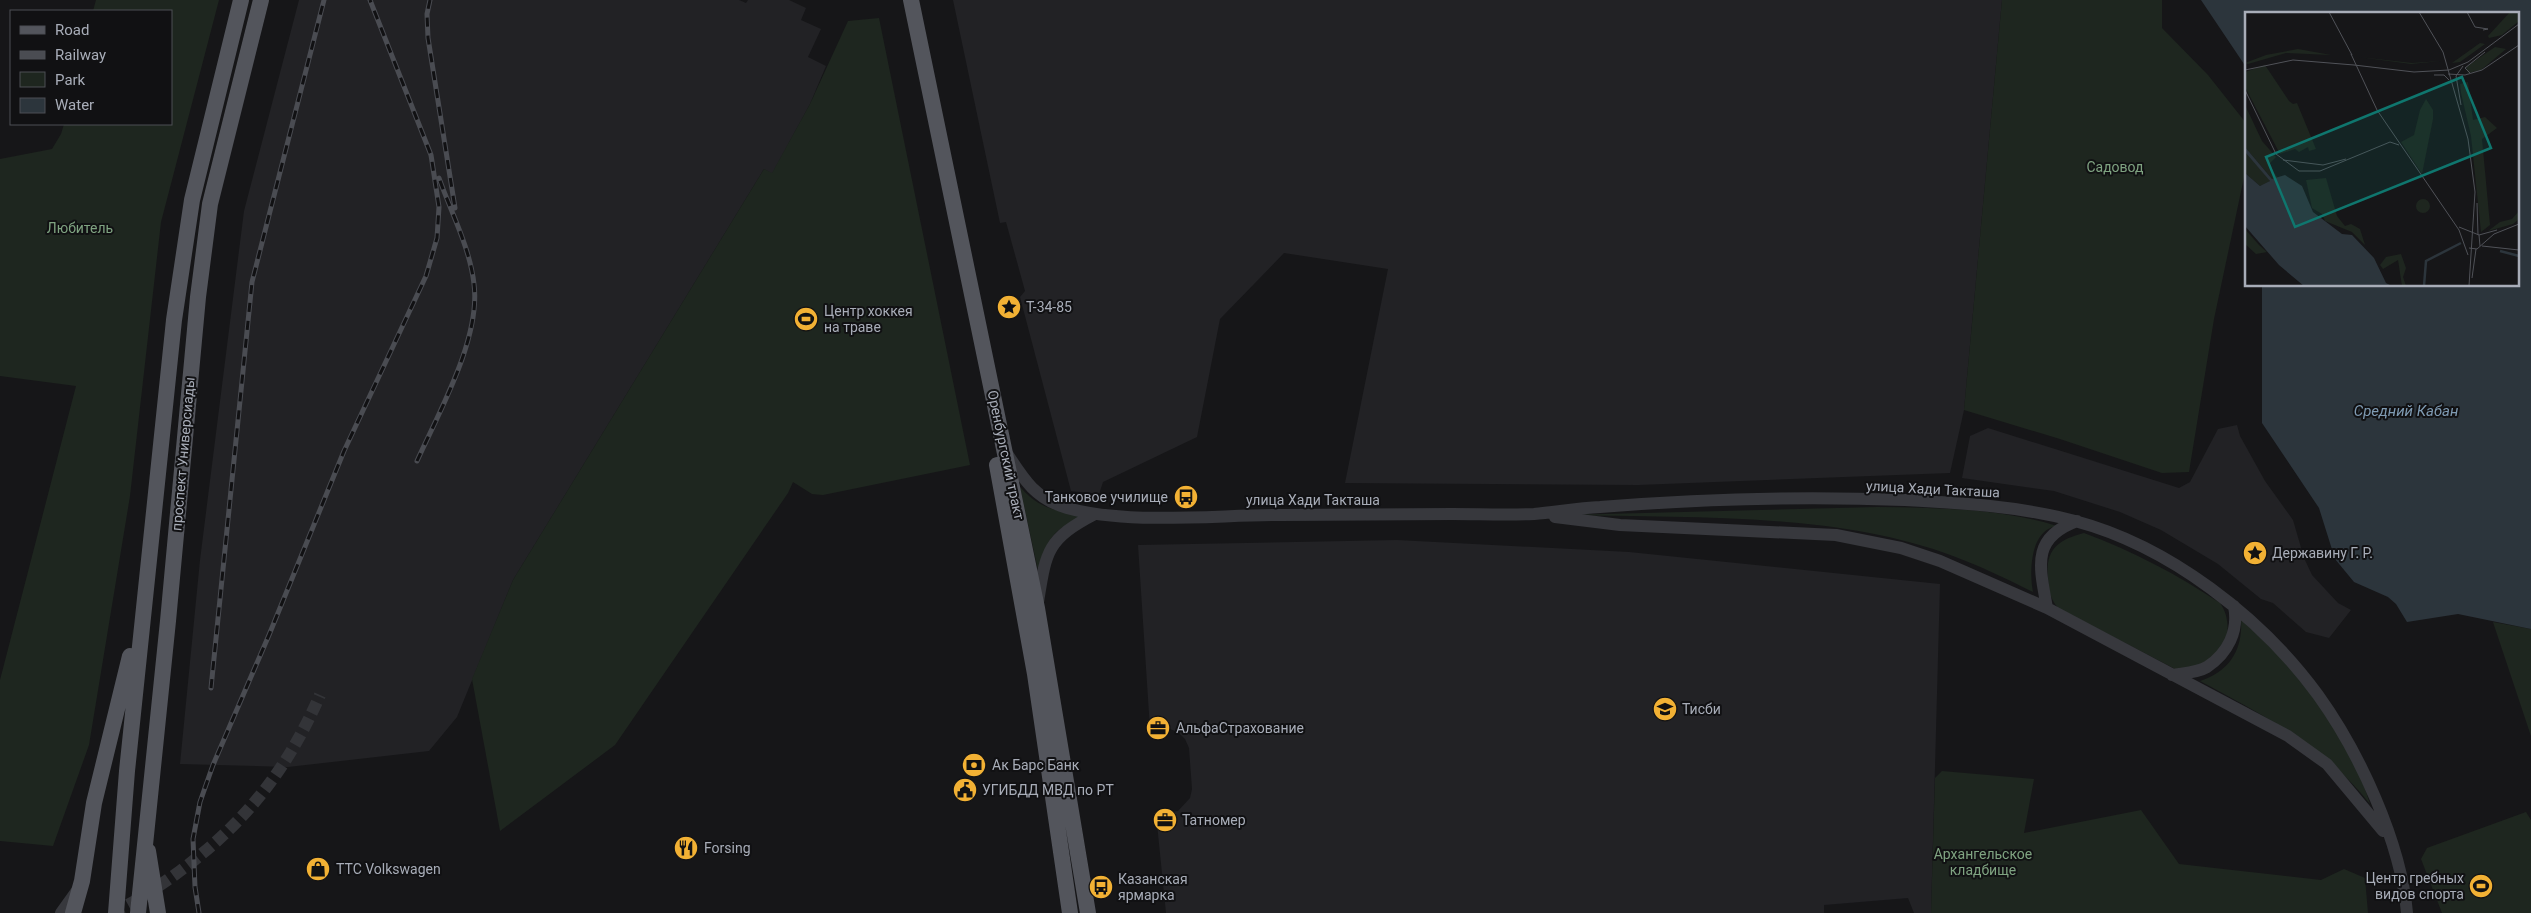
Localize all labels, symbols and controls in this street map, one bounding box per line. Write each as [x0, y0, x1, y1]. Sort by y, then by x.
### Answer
legend [10, 10, 172, 125]
inset map [2245, 12, 2518, 286]
text: Road [55, 21, 89, 39]
text: Railway [55, 46, 106, 64]
text: Park [55, 71, 86, 89]
text: Water [55, 96, 94, 114]
park label: Садовод [2086, 159, 2144, 175]
park label: Любитель [47, 220, 113, 236]
place icon: T-34-85 [996, 294, 1022, 320]
place label: T-34-85 [1026, 299, 1072, 315]
place label: Центр хоккея на траве [824, 303, 913, 335]
sports icon: Центр хоккея на траве [793, 306, 819, 332]
street label: проспект Универсиады [168, 376, 198, 532]
street label: Оренбургский тракт [984, 389, 1028, 521]
water label: Средний Кабан [2354, 402, 2458, 420]
street label: улица Хади Такташа [1866, 478, 2000, 500]
bus stop icon: Танковое училище [1173, 484, 1199, 510]
place label: Танковое училище [1045, 489, 1168, 505]
street label: улица Хади Такташа [1246, 492, 1380, 508]
place icon: Державину Г. Р. [2242, 540, 2268, 566]
place label: Державину Г. Р. [2272, 545, 2373, 561]
school or university icon: Тисби [1652, 696, 1678, 722]
place label: Тисби [1682, 701, 1721, 717]
office icon: АльфаСтрахование [1145, 715, 1171, 741]
place label: АльфаСтрахование [1176, 720, 1304, 736]
bank icon: Ак Барс Банк [961, 752, 987, 778]
place label: Ак Барс Банк [992, 757, 1080, 773]
public building icon: УГИБДД МВД по РТ [952, 777, 978, 803]
place label: УГИБДД МВД по РТ [982, 782, 1114, 798]
office icon: Татномер [1152, 807, 1178, 833]
place label: Татномер [1182, 812, 1246, 828]
restaurant icon: Forsing [673, 835, 699, 861]
place label: Forsing [704, 840, 751, 856]
park label: Архангельское кладбище [1934, 846, 2032, 878]
shop icon: ТТС Volkswagen [305, 856, 331, 882]
place label: ТТС Volkswagen [336, 861, 441, 877]
place label: Центр гребных видов спорта [2366, 870, 2464, 902]
place label: Казанская ярмарка [1118, 871, 1188, 903]
sports icon: Центр гребных видов спорта [2468, 873, 2494, 899]
bus stop icon: Казанская ярмарка [1088, 874, 1114, 900]

